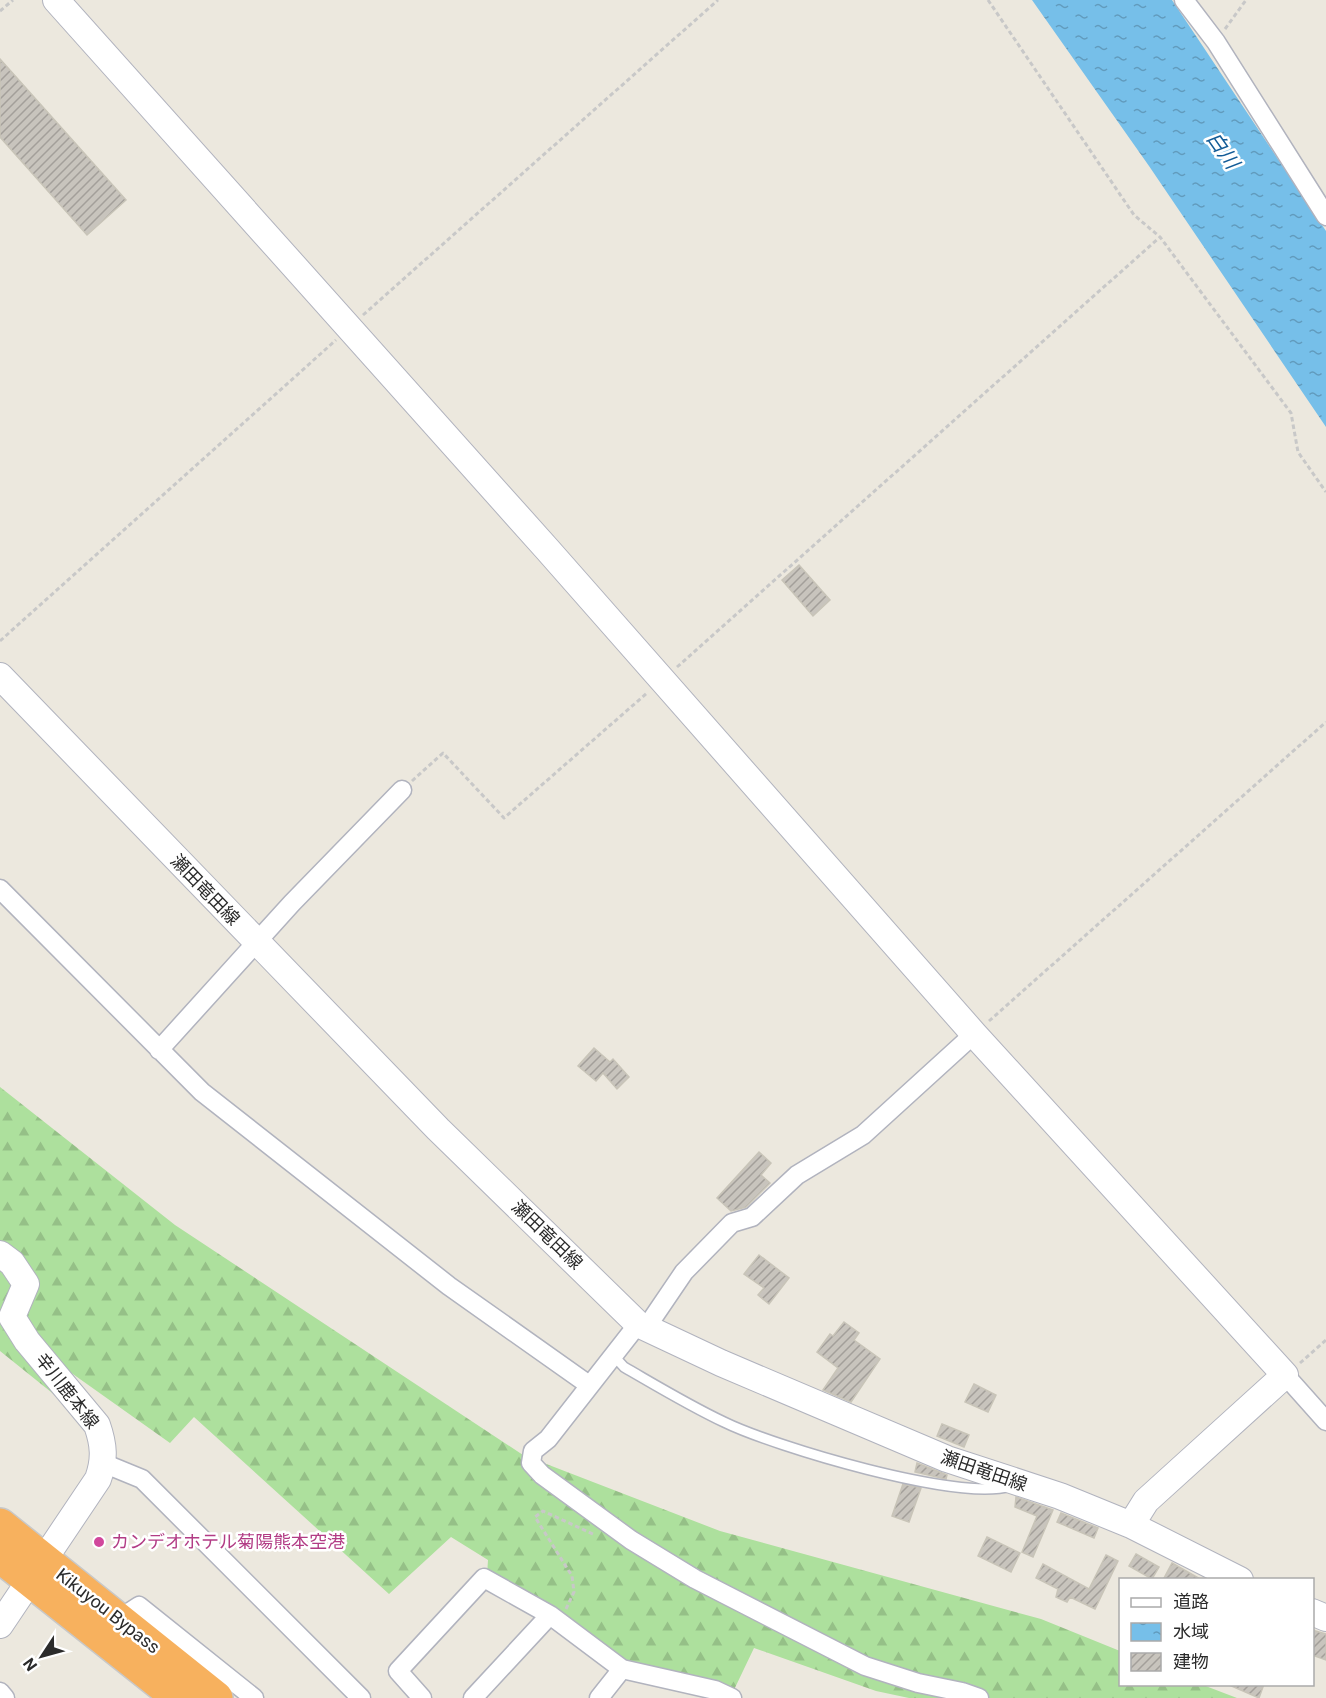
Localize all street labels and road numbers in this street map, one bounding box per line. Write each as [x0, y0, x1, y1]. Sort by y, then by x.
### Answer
street label: 瀬田竜田線 [167, 850, 244, 929]
street label: 瀬田竜田線 [508, 1196, 587, 1273]
street label: 辛川鹿本線 [31, 1349, 103, 1433]
street label: 瀬田竜田線 [938, 1446, 1030, 1495]
street label: Kikuyou Bypass [52, 1564, 164, 1658]

